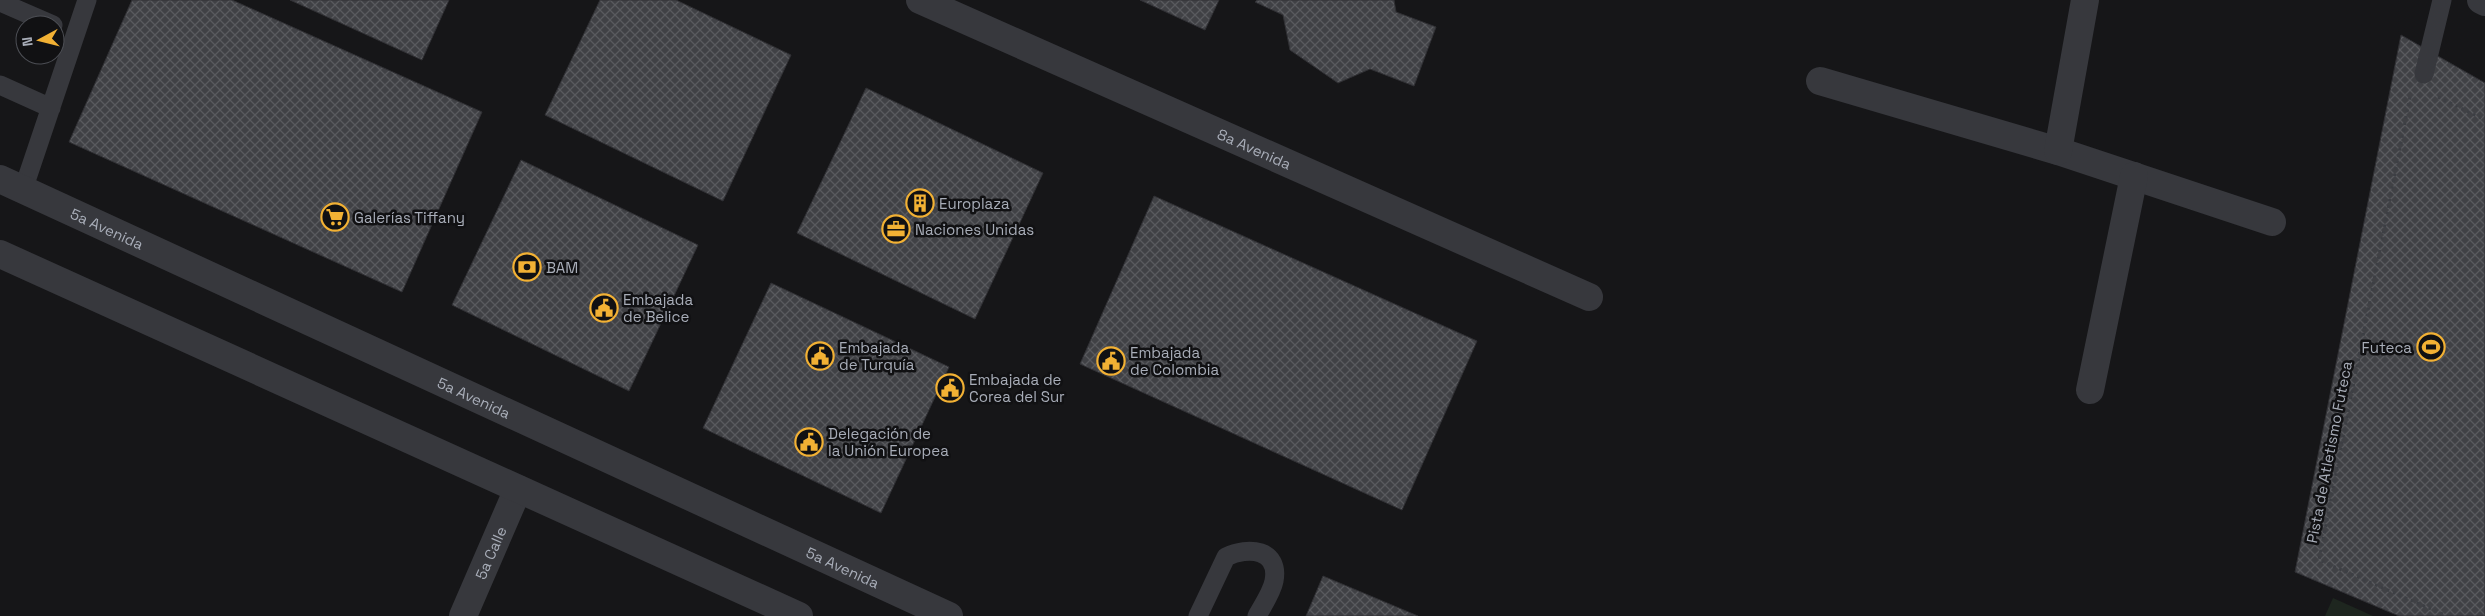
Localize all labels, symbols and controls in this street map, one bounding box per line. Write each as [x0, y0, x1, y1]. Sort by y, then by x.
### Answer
north arrow [15, 15, 65, 65]
text: N [18, 36, 37, 47]
street label: 8a Avenida [1215, 124, 1295, 173]
building icon: Europlaza [905, 188, 935, 218]
place label: Europlaza [939, 194, 1010, 213]
supermarket icon: Galerías Tiffany [320, 202, 350, 232]
street label: 5a Avenida [68, 203, 147, 254]
place label: Galerías Tiffany [354, 208, 465, 227]
office icon: Naciones Unidas [881, 214, 911, 244]
place label: Naciones Unidas [915, 220, 1034, 239]
bank icon: BAM [512, 252, 542, 282]
place label: BAM [546, 258, 578, 277]
place label: Embajada de Belice [623, 290, 693, 326]
public building icon: Embajada de Belice [589, 293, 619, 323]
sports icon: Futeca [2416, 332, 2446, 362]
place label: Embajada de Turquía [839, 338, 915, 374]
place label: Futeca [2362, 338, 2412, 357]
public building icon: Embajada de Turquía [805, 341, 835, 371]
place label: Embajada de Colombia [1130, 343, 1219, 379]
public building icon: Embajada de Colombia [1096, 346, 1126, 376]
street label: Pista de Atletismo Futeca [2302, 359, 2356, 545]
place label: Embajada de Corea del Sur [969, 370, 1065, 406]
street label: 5a Avenida [435, 372, 514, 423]
public building icon: Embajada de Corea del Sur [935, 373, 965, 403]
place label: Delegación de la Unión Europea [828, 424, 949, 460]
public building icon: Delegación de la Unión Europea [794, 427, 824, 457]
street label: 5a Calle [471, 523, 510, 582]
street label: 5a Avenida [803, 542, 883, 592]

